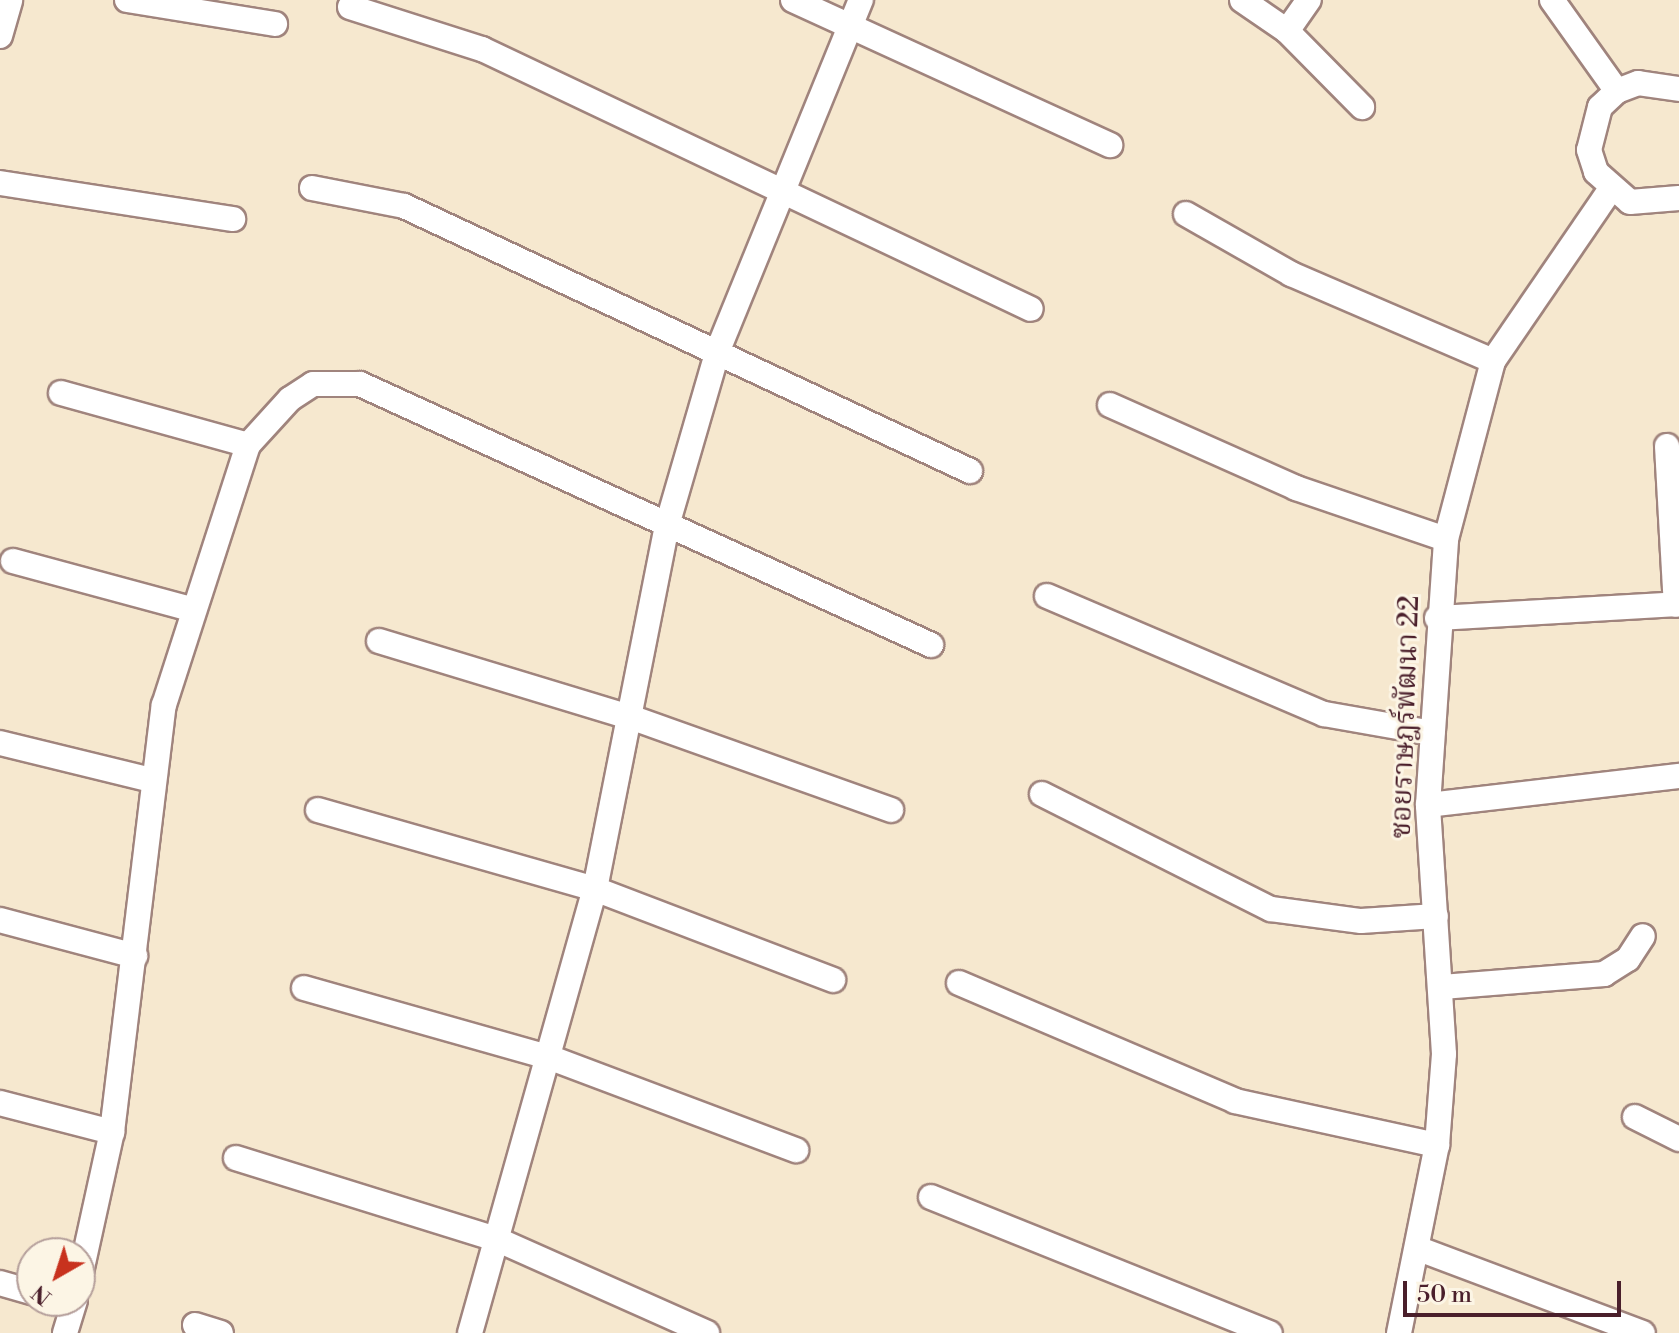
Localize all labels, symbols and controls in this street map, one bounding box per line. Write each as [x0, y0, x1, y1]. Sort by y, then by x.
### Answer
street label: ซอยราษฎร์พัฒนา 22 [1385, 595, 1427, 839]
north arrow [16, 1237, 96, 1317]
scale bar [1407, 1265, 1625, 1315]
text: N [27, 1279, 57, 1310]
text: 50 m [1417, 1280, 1472, 1310]

